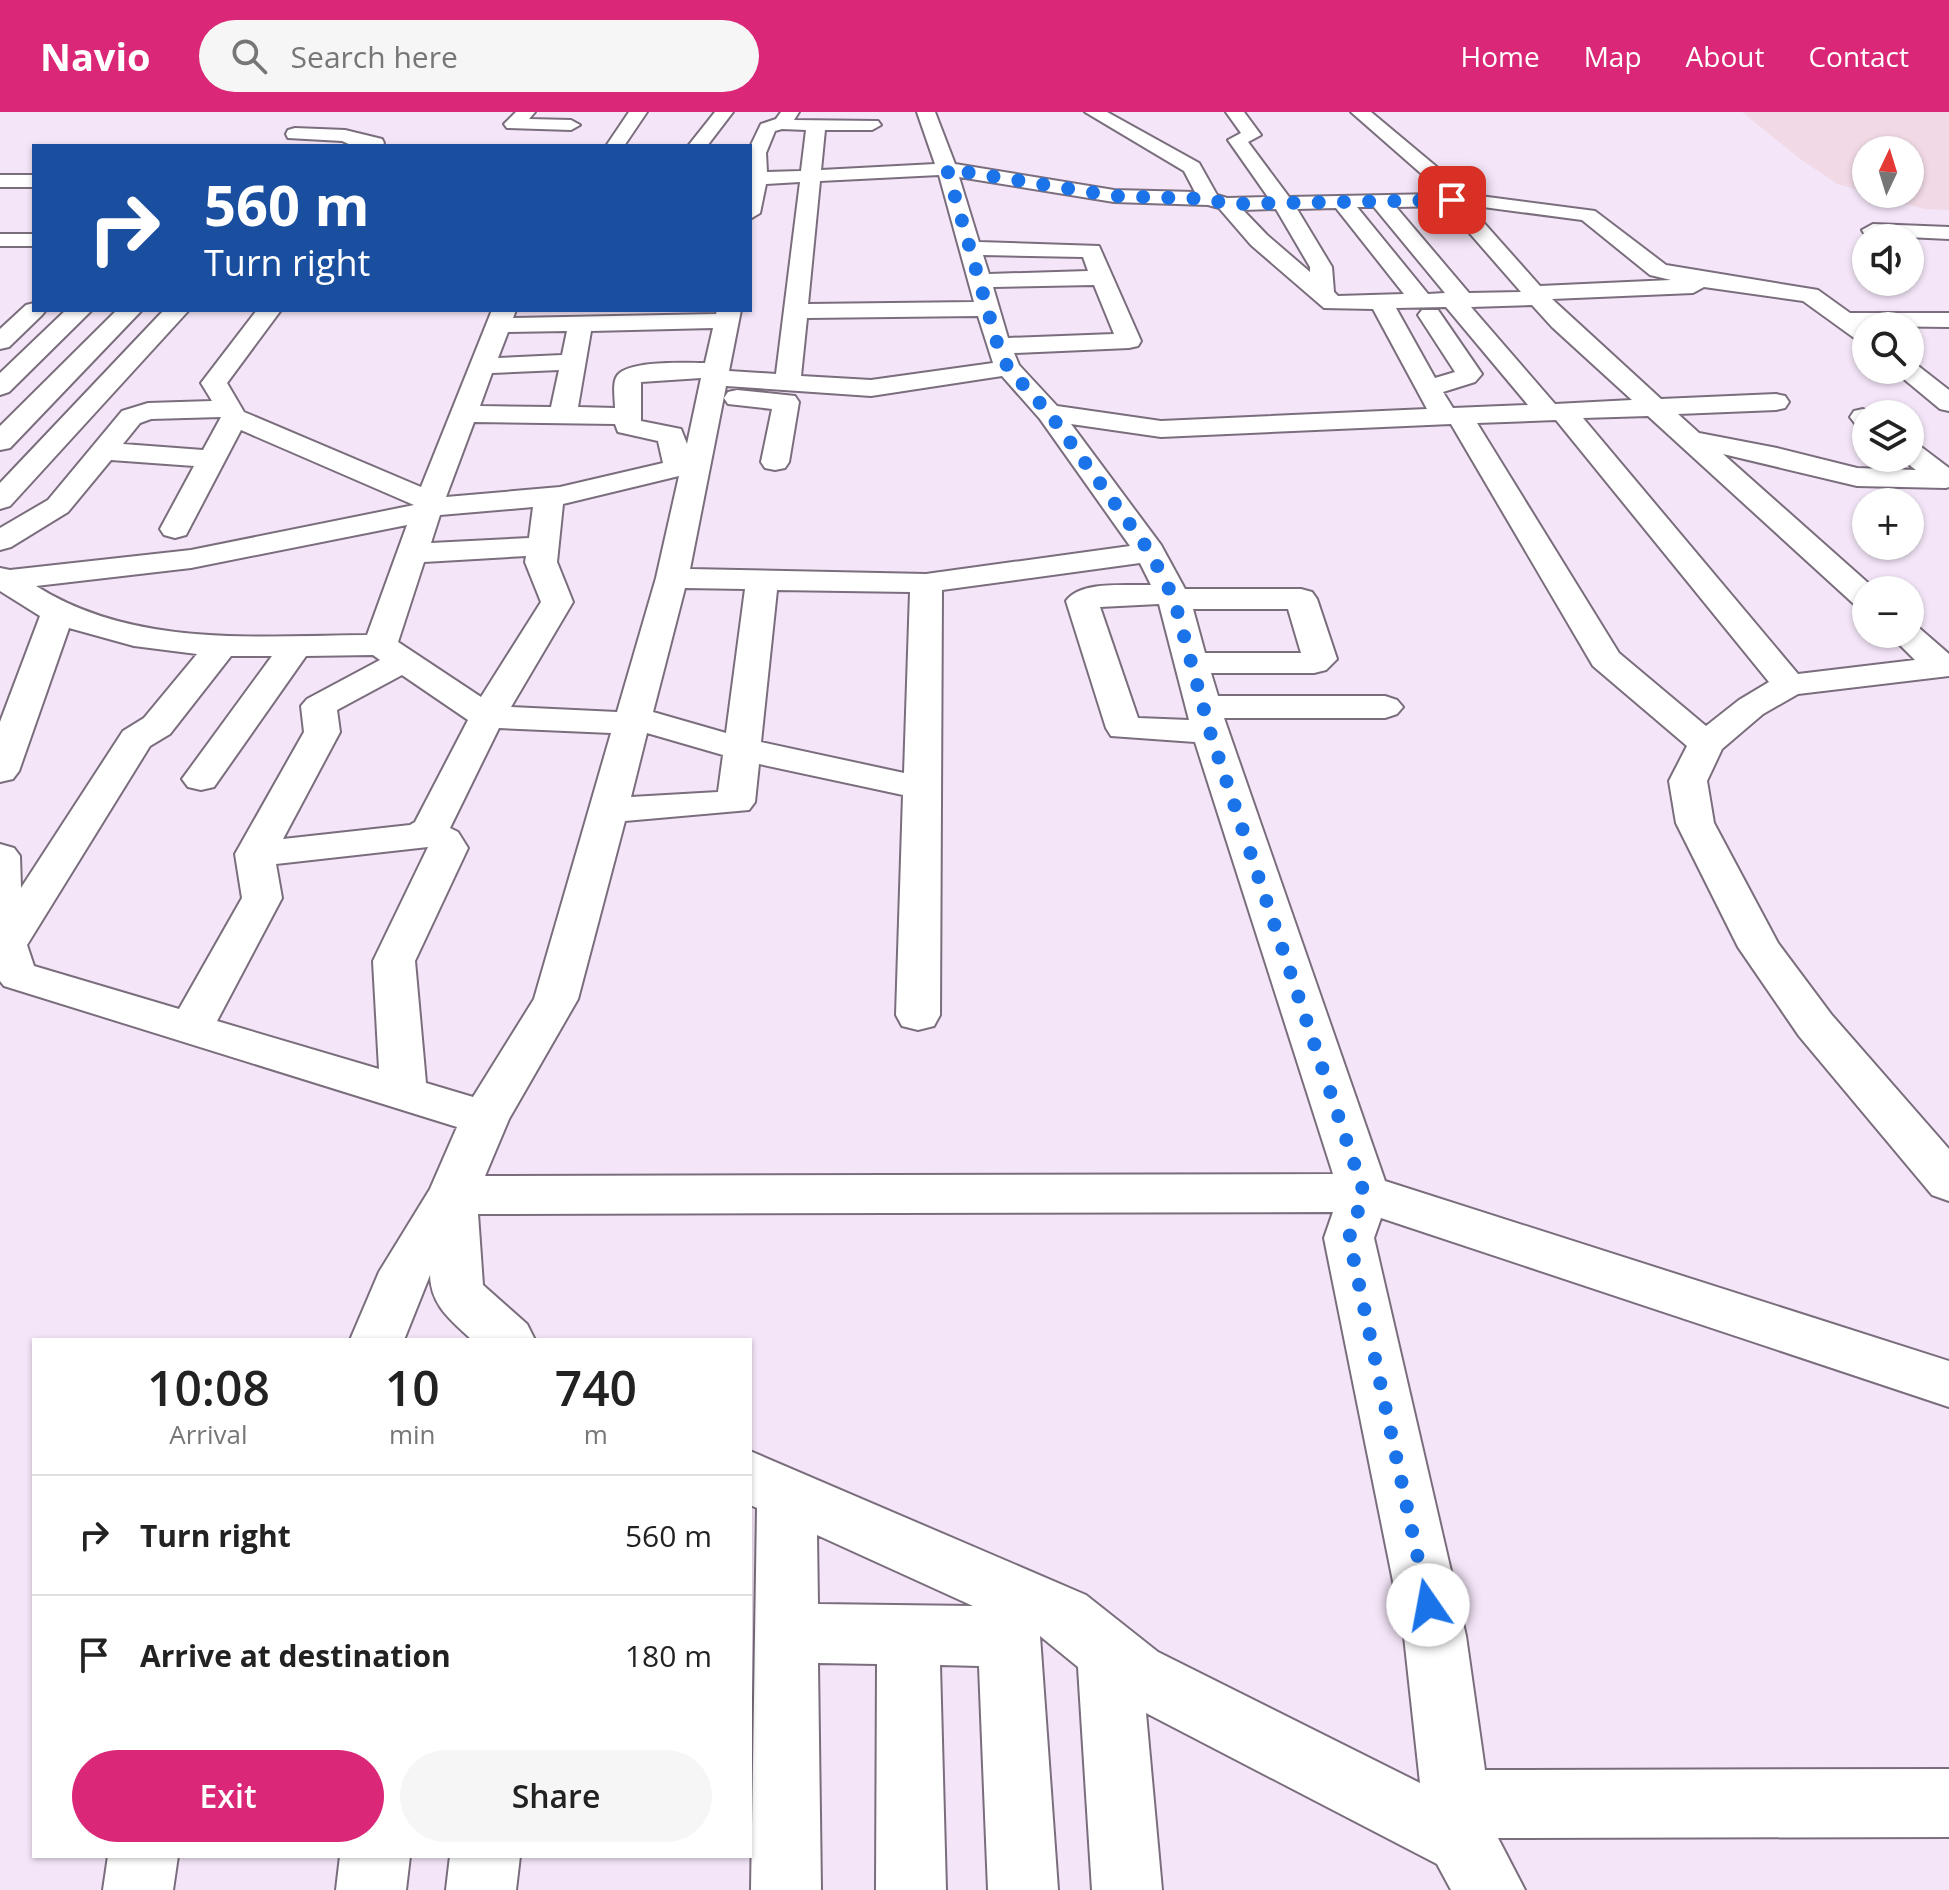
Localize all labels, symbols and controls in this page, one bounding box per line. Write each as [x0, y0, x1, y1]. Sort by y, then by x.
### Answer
search box [199, 20, 759, 92]
text: Navio [40, 30, 151, 82]
icon: search [227, 34, 271, 78]
text: Search here [291, 36, 458, 77]
text: Home [1461, 37, 1540, 75]
text: Map [1584, 37, 1642, 75]
text: About [1686, 37, 1764, 75]
text: Contact [1808, 37, 1909, 75]
north arrow [1852, 136, 1924, 208]
map controls [1852, 136, 1924, 648]
text: 560 m [204, 166, 370, 242]
pin [1418, 166, 1486, 234]
icon: right [72, 176, 176, 280]
icon: arrive [1430, 178, 1474, 222]
button: sound [1852, 224, 1924, 296]
text: Turn right [204, 238, 370, 287]
button: search [1852, 312, 1924, 384]
button: layers [1852, 400, 1924, 472]
button: + [1852, 488, 1924, 560]
button: − [1852, 576, 1924, 648]
text: 10:08 [147, 1355, 270, 1420]
text: 10 [385, 1355, 440, 1420]
text: 740 [555, 1355, 637, 1420]
text: Arrival [169, 1416, 248, 1452]
text: min [389, 1416, 436, 1452]
text: m [584, 1416, 608, 1452]
icon: right [72, 1513, 116, 1557]
text: Turn right [140, 1515, 291, 1556]
text: 560 m [625, 1515, 712, 1556]
position arrow [1386, 1563, 1470, 1647]
icon: arrive [72, 1633, 116, 1677]
text: Arrive at destination [140, 1635, 451, 1676]
text: 180 m [625, 1635, 712, 1676]
button: Exit [72, 1750, 384, 1842]
button: Share [400, 1750, 712, 1842]

